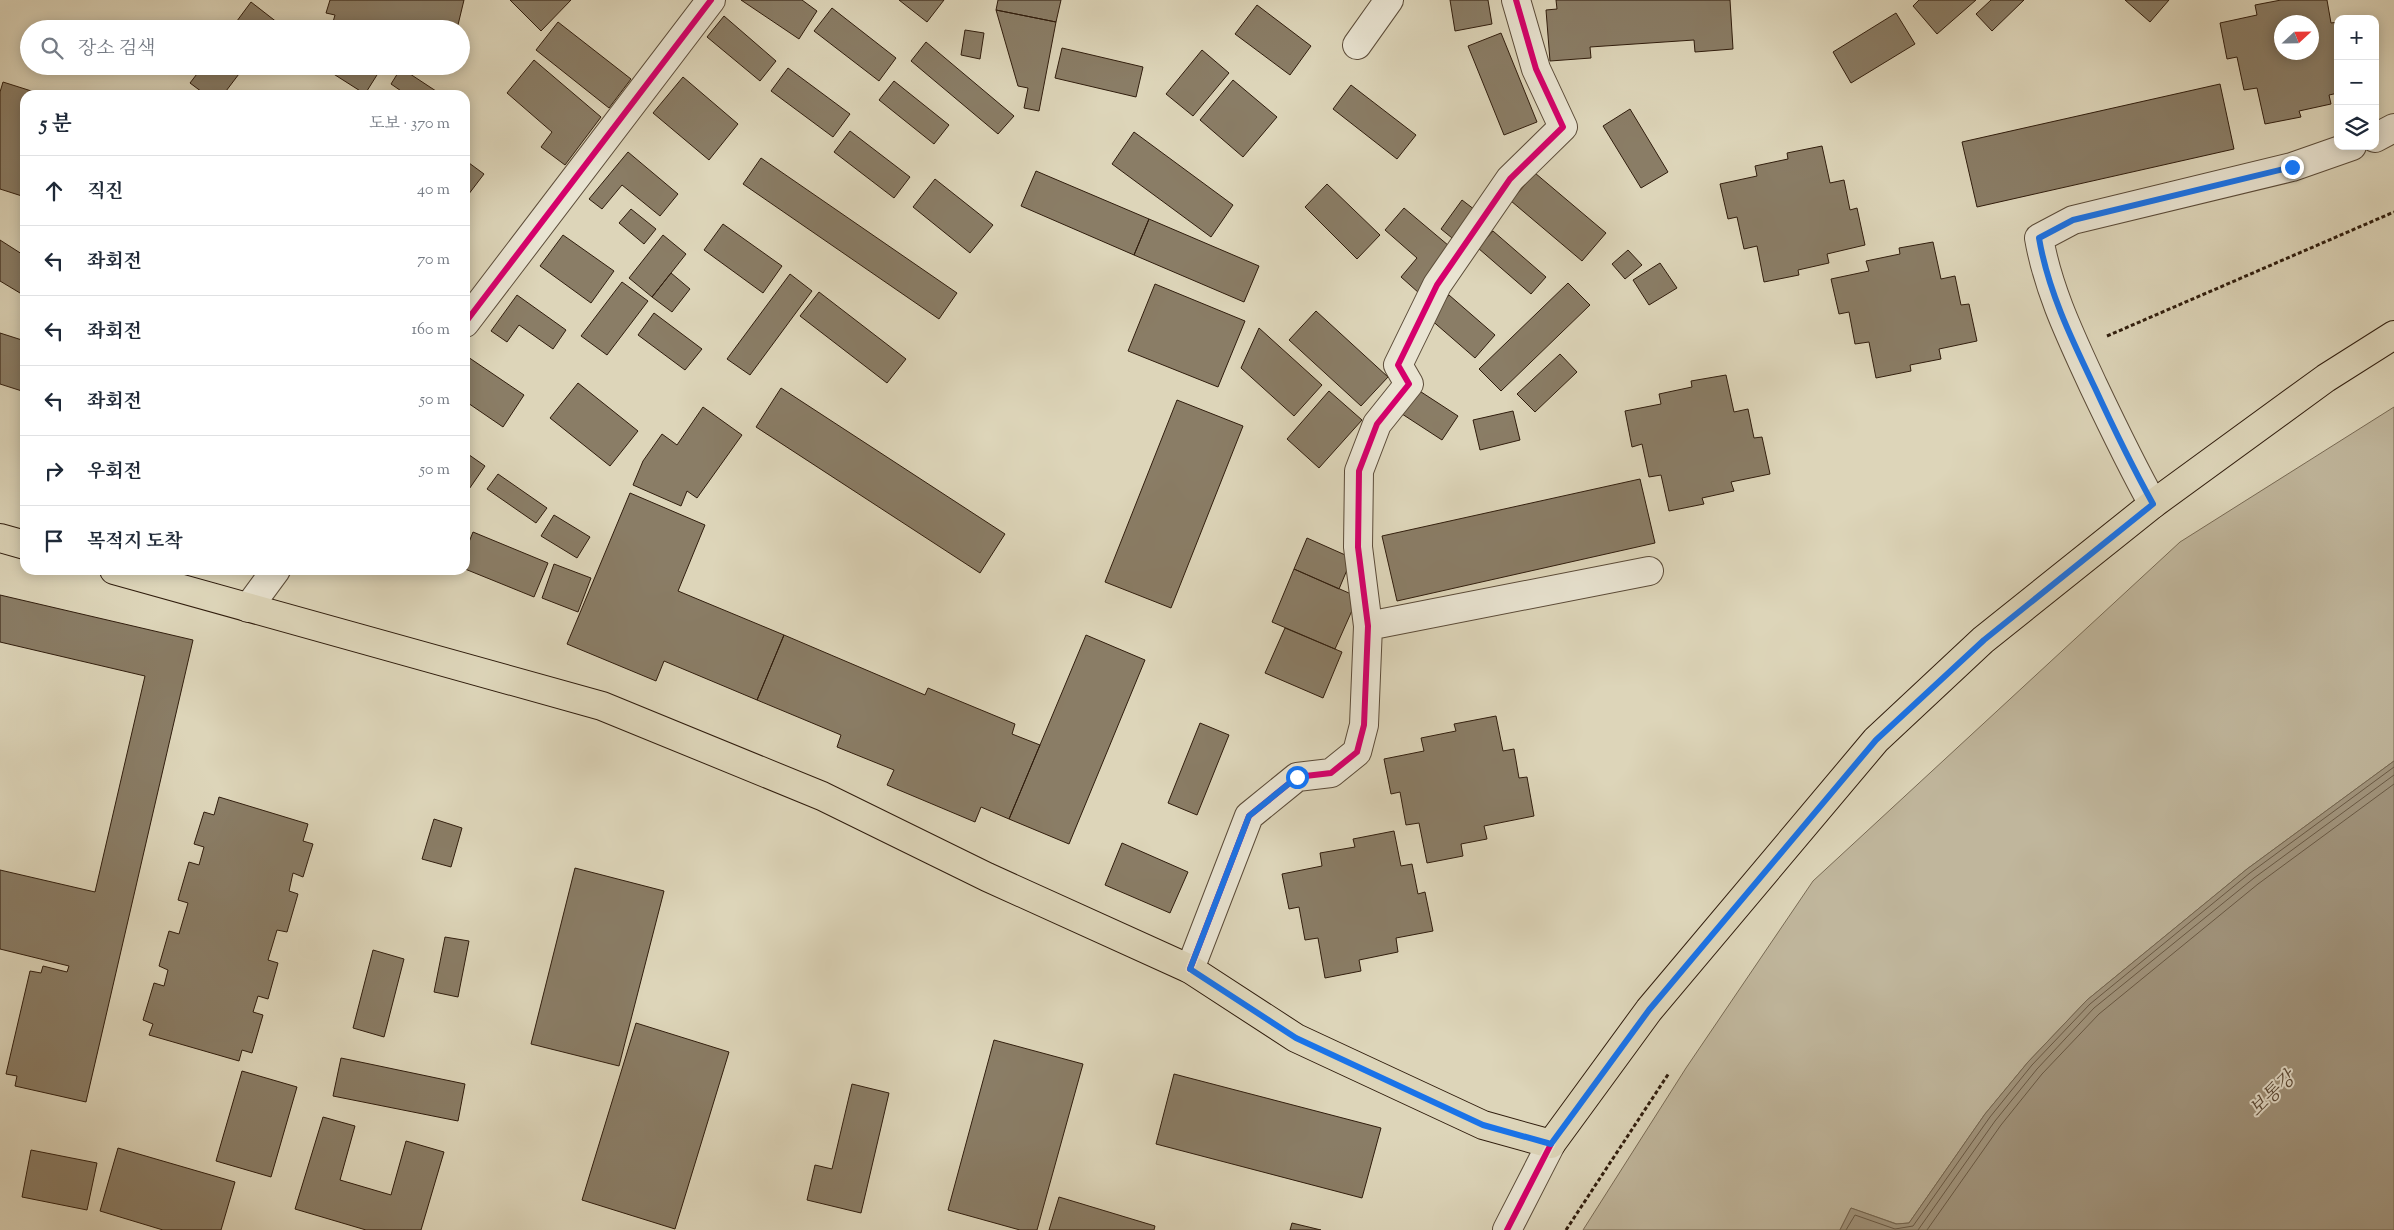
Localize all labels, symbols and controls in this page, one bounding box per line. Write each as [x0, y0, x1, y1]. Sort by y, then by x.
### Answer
north arrow [2274, 15, 2319, 60]
map controls [2334, 15, 2379, 150]
button: + [2334, 15, 2379, 60]
search box [20, 20, 470, 75]
icon: search [38, 34, 66, 62]
text: 장소 검색 [78, 36, 155, 63]
button: − [2334, 60, 2379, 105]
button: layers [2334, 105, 2379, 150]
text: 5 분 [40, 110, 72, 140]
text: 도보 · 370 m [369, 113, 450, 136]
route end [2281, 156, 2304, 179]
icon: ahead [40, 177, 68, 205]
text: 직진 [87, 179, 124, 206]
text: 40 m [417, 179, 450, 202]
icon: left [40, 247, 68, 275]
text: 좌회전 [87, 249, 142, 276]
text: 70 m [417, 249, 450, 272]
icon: left [40, 317, 68, 345]
text: 좌회전 [87, 319, 142, 346]
text: 160 m [412, 319, 450, 342]
icon: left [40, 387, 68, 415]
text: 좌회전 [87, 389, 142, 416]
text: 50 m [419, 389, 450, 412]
icon: right [40, 457, 68, 485]
text: 우회전 [87, 459, 142, 486]
text: 50 m [419, 459, 450, 482]
icon: arrive [40, 527, 68, 555]
text: 목적지 도착 [87, 529, 183, 556]
route start [1286, 766, 1309, 789]
water label: 보통강 [2244, 1064, 2304, 1124]

